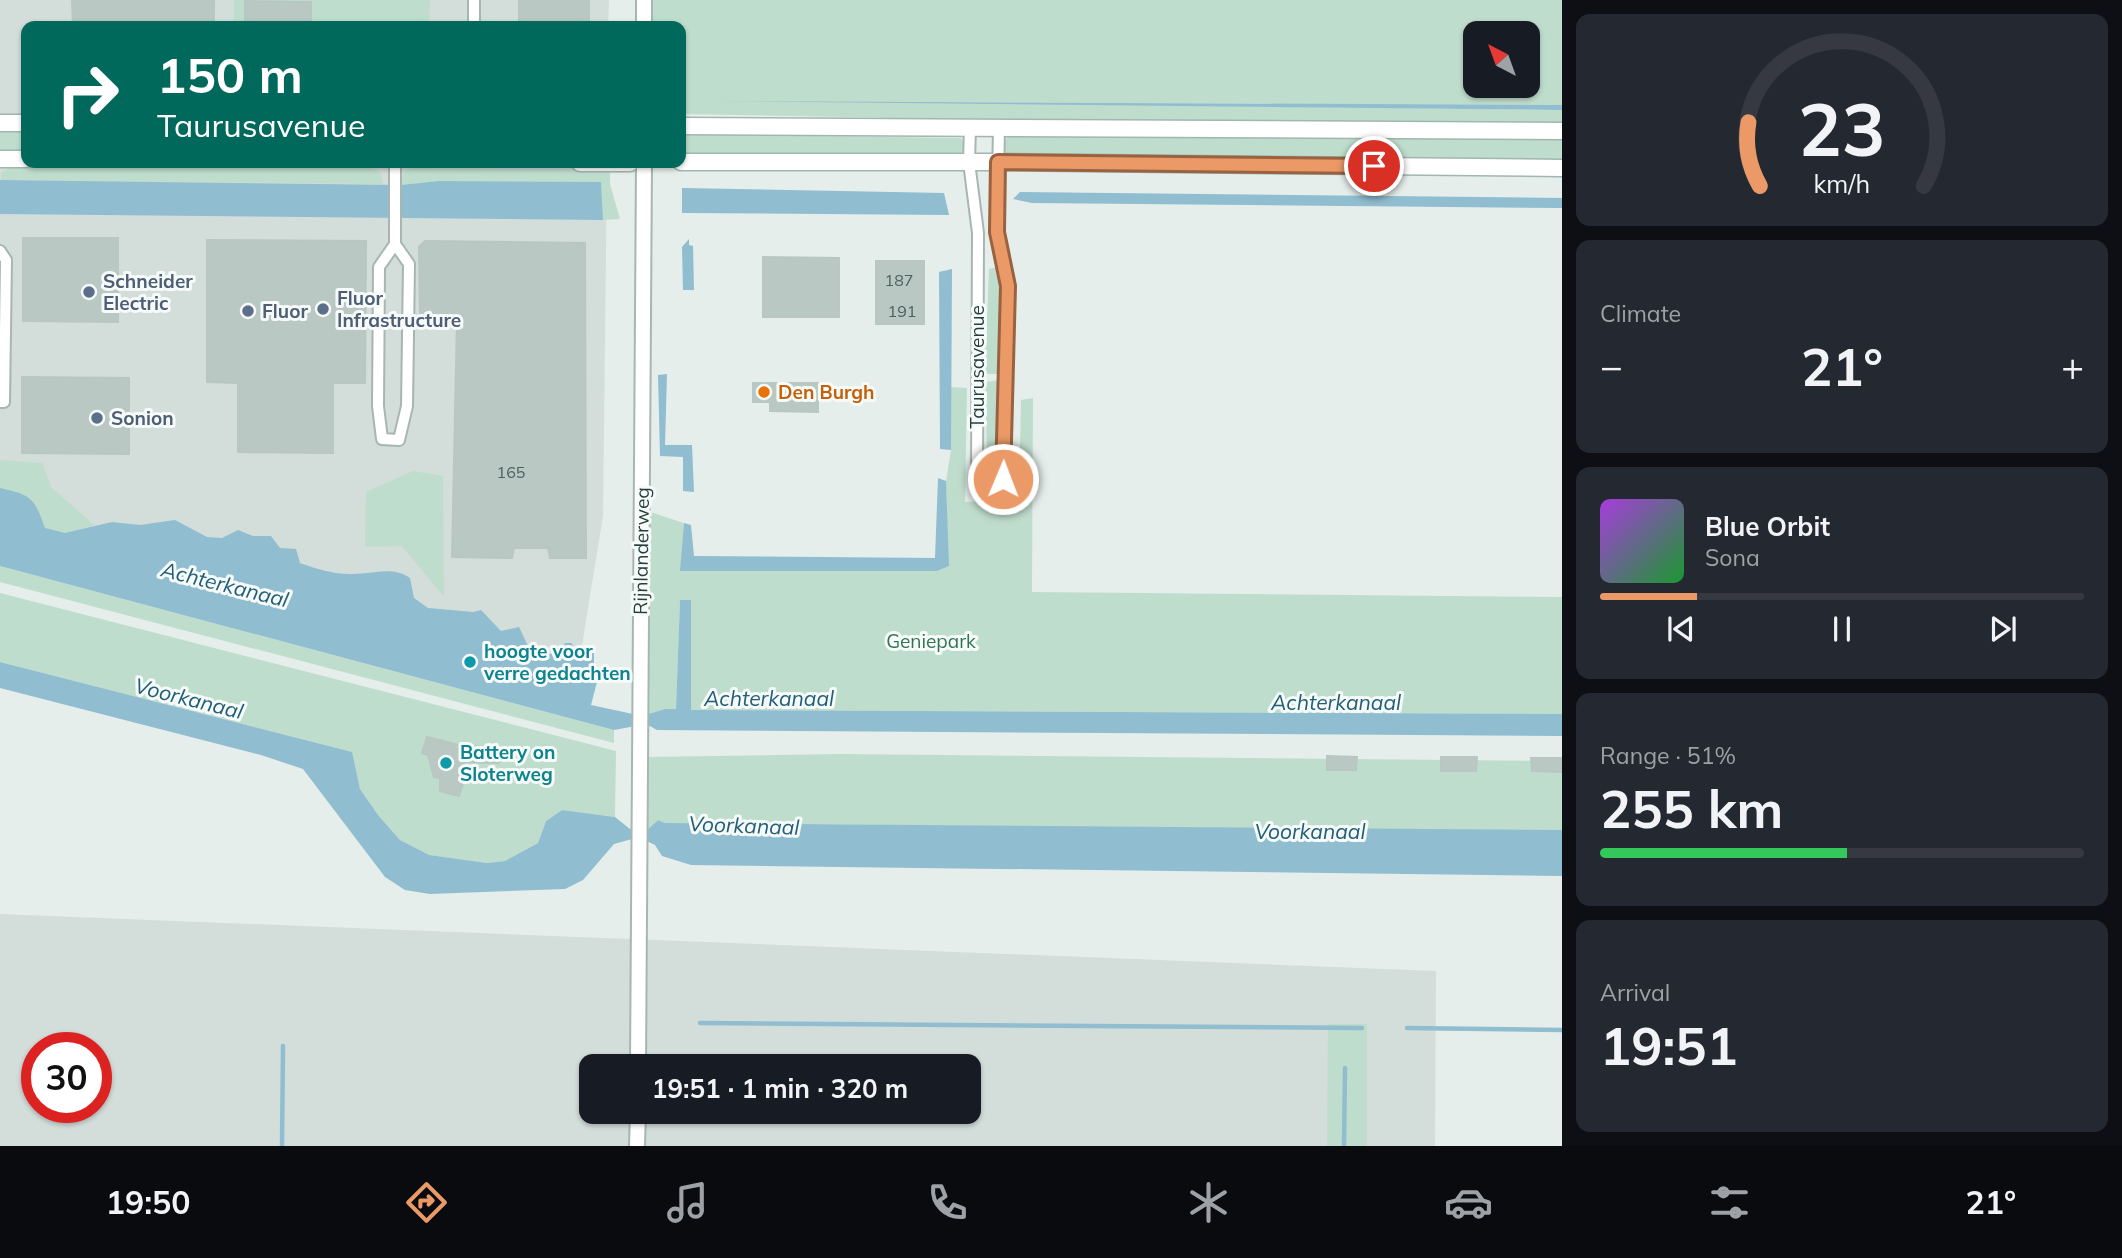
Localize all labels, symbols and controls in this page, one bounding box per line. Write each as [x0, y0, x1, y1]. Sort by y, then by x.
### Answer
north arrow [1463, 21, 1540, 98]
map controls [1463, 21, 1540, 98]
text: 150 m [157, 44, 303, 105]
icon: right [42, 49, 133, 140]
text: 23 [1798, 84, 1886, 175]
text: Taurusavenue [157, 105, 365, 145]
pin [1344, 136, 1404, 196]
icon: arrive [1355, 147, 1393, 185]
text: km/h [1814, 168, 1870, 199]
place label: Schneider Electric [103, 269, 193, 315]
house number: 187 [885, 270, 913, 290]
marker: Schneider Electric [81, 284, 97, 300]
place label: Fluor Infrastructure [337, 286, 461, 332]
place label: Fluor [262, 299, 308, 323]
text: Climate [1600, 299, 1681, 328]
marker: Fluor Infrastructure [315, 301, 331, 317]
house number: 191 [888, 301, 916, 321]
marker: Fluor [240, 303, 256, 319]
street label: Taurusavenue [965, 305, 989, 429]
text: 21° [1801, 334, 1883, 399]
text: − [1600, 342, 1623, 390]
text: + [2061, 342, 2084, 390]
place label: Den Burgh [778, 380, 875, 404]
marker: Den Burgh [756, 384, 772, 400]
place label: Sonion [111, 406, 174, 430]
marker: Sonion [89, 410, 105, 426]
position arrow [966, 442, 1040, 516]
house number: 165 [497, 462, 525, 482]
street label: Rijnlanderweg [628, 487, 654, 615]
text: Blue Orbit [1705, 510, 1830, 543]
text: Sona [1705, 543, 1760, 572]
water label: Achterkanaal [158, 555, 291, 612]
icon: previous [1662, 610, 1700, 648]
icon: pause [1823, 610, 1861, 648]
icon: next [1984, 610, 2022, 648]
park label: Geniepark [886, 629, 976, 653]
place label: hoogte voor verre gedachten [483, 639, 631, 685]
marker: hoogte voor verre gedachten [462, 654, 478, 670]
water label: Voorkanaal [132, 672, 246, 724]
water label: Achterkanaal [703, 685, 834, 711]
water label: Achterkanaal [1270, 689, 1401, 715]
place label: Battery on Sloterweg [460, 740, 555, 786]
text: Range · 51% [1600, 741, 1736, 770]
marker: Battery on Sloterweg [438, 755, 454, 771]
text: 255 km [1600, 776, 1783, 841]
water label: Voorkanaal [688, 810, 800, 840]
water label: Voorkanaal [1255, 818, 1365, 844]
text: Arrival [1600, 978, 1670, 1007]
text: 19:51 [1600, 1013, 1738, 1078]
speed limit sign: 30 [21, 1032, 112, 1123]
text: 19:51 · 1 min · 320 m [652, 1072, 908, 1105]
icon: directions [402, 1178, 451, 1227]
icon: music [663, 1178, 712, 1227]
icon: phone [923, 1178, 972, 1227]
icon: climate [1184, 1178, 1233, 1227]
icon: car [1444, 1178, 1493, 1227]
icon: filters [1705, 1178, 1754, 1227]
text: 19:50 [106, 1182, 191, 1222]
text: 21° [1966, 1182, 2016, 1222]

